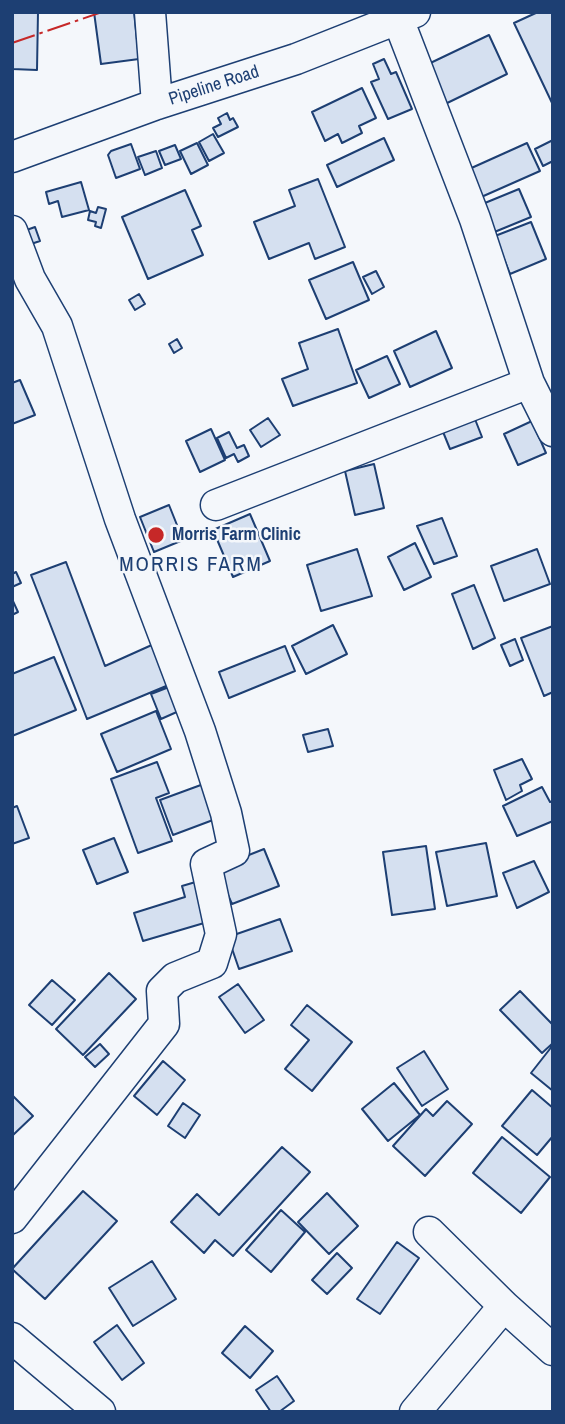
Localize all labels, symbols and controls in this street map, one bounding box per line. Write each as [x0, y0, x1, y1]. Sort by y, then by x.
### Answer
street label: Pipeline Road [166, 61, 262, 111]
place label: Morris Farm Clinic [172, 524, 301, 546]
marker: Morris Farm Clinic [146, 525, 166, 545]
district label: MORRIS FARM [121, 552, 261, 578]

